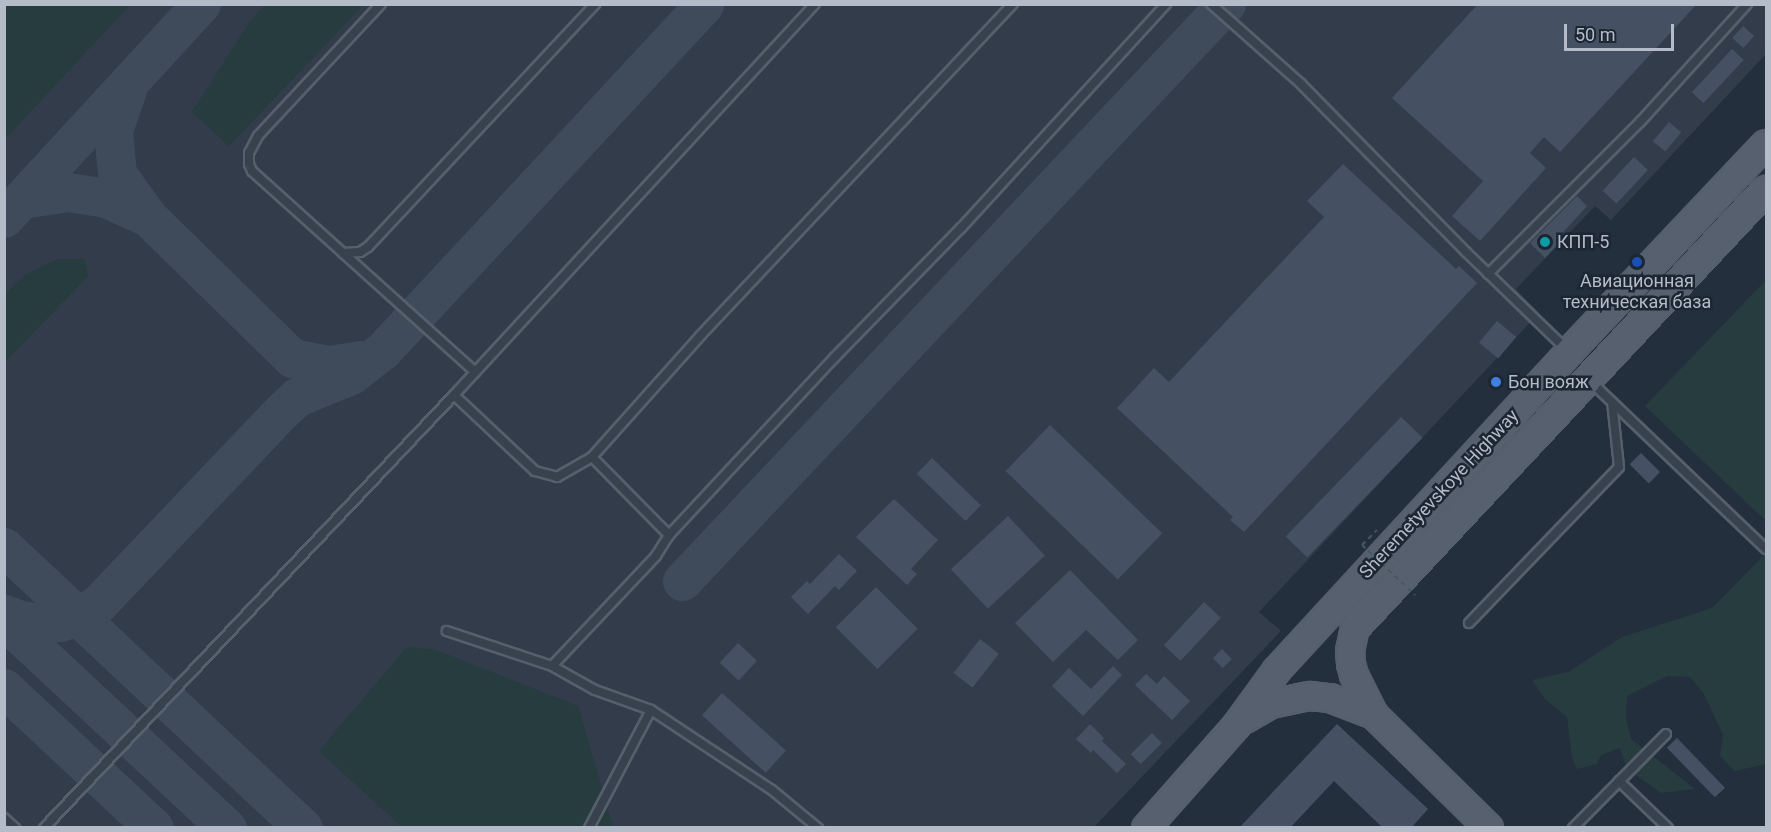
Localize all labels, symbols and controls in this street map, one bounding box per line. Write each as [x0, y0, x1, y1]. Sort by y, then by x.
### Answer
scale bar [1567, 12, 1676, 50]
text: 50 m [1575, 24, 1615, 45]
place label: КПП-5 [1557, 231, 1609, 253]
marker: КПП-5 [1538, 235, 1552, 249]
marker: Авиационная техническая база [1630, 255, 1644, 269]
place label: Авиационная техническая база [1563, 271, 1711, 314]
place label: Бон вояж [1508, 371, 1589, 393]
marker: Бон вояж [1489, 375, 1503, 389]
street label: Sheremetyevskoye Highway [1355, 405, 1523, 583]

